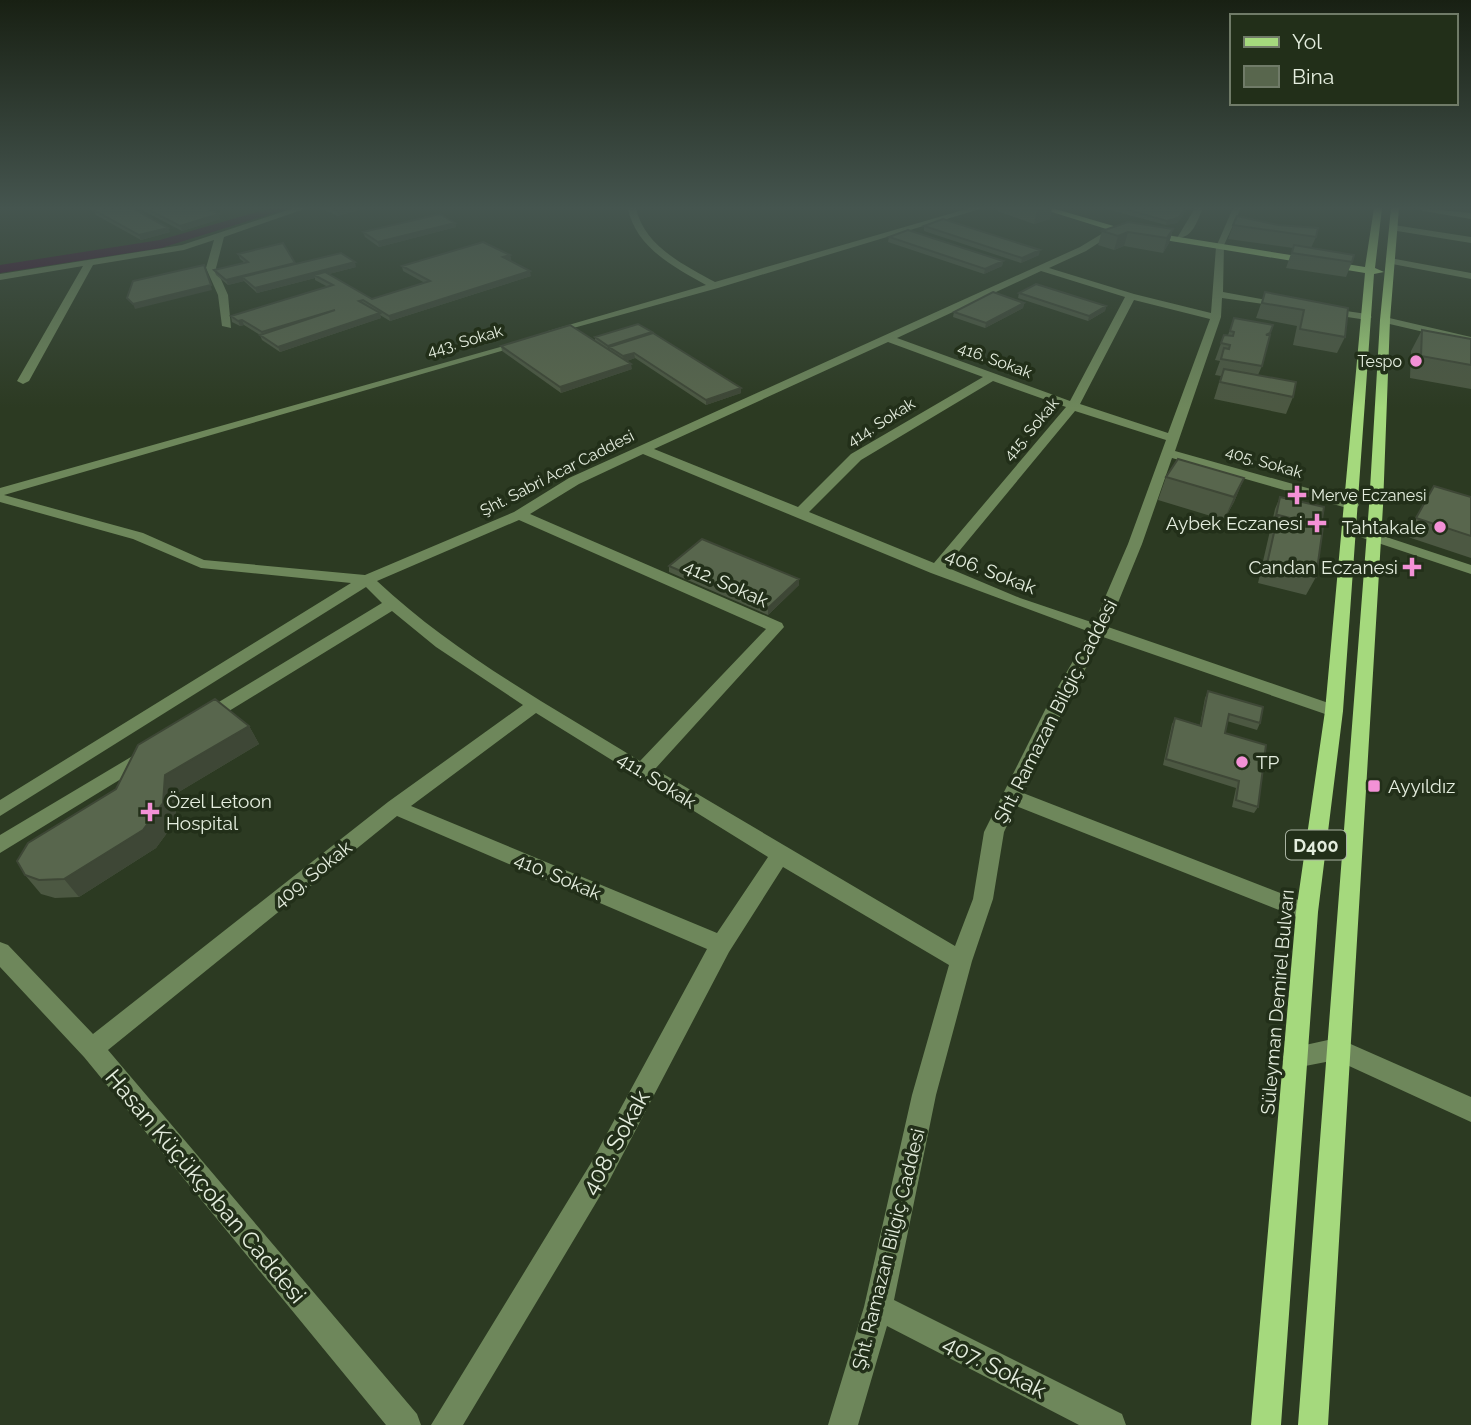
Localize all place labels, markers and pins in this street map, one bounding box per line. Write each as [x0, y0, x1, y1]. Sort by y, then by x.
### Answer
place label: Tespo [1358, 352, 1402, 371]
marker: Tespo [1408, 353, 1424, 369]
place label: Merve Eczanesi [1311, 486, 1426, 505]
marker: Merve Eczanesi [1289, 487, 1305, 503]
place label: Aybek Eczanesi [1166, 512, 1303, 534]
marker: Aybek Eczanesi [1309, 515, 1325, 531]
place label: Tahtakale [1342, 516, 1426, 538]
marker: Tahtakale [1432, 519, 1448, 535]
place label: Candan Eczanesi [1248, 556, 1398, 578]
marker: Candan Eczanesi [1404, 559, 1420, 575]
place label: TP [1256, 751, 1280, 773]
marker: TP [1234, 754, 1250, 770]
place label: Ayyıldız [1388, 775, 1455, 797]
marker: Ayyıldız [1366, 778, 1382, 794]
place label: Özel Letoon Hospital [166, 790, 272, 834]
marker: Özel Letoon Hospital [140, 802, 160, 822]

